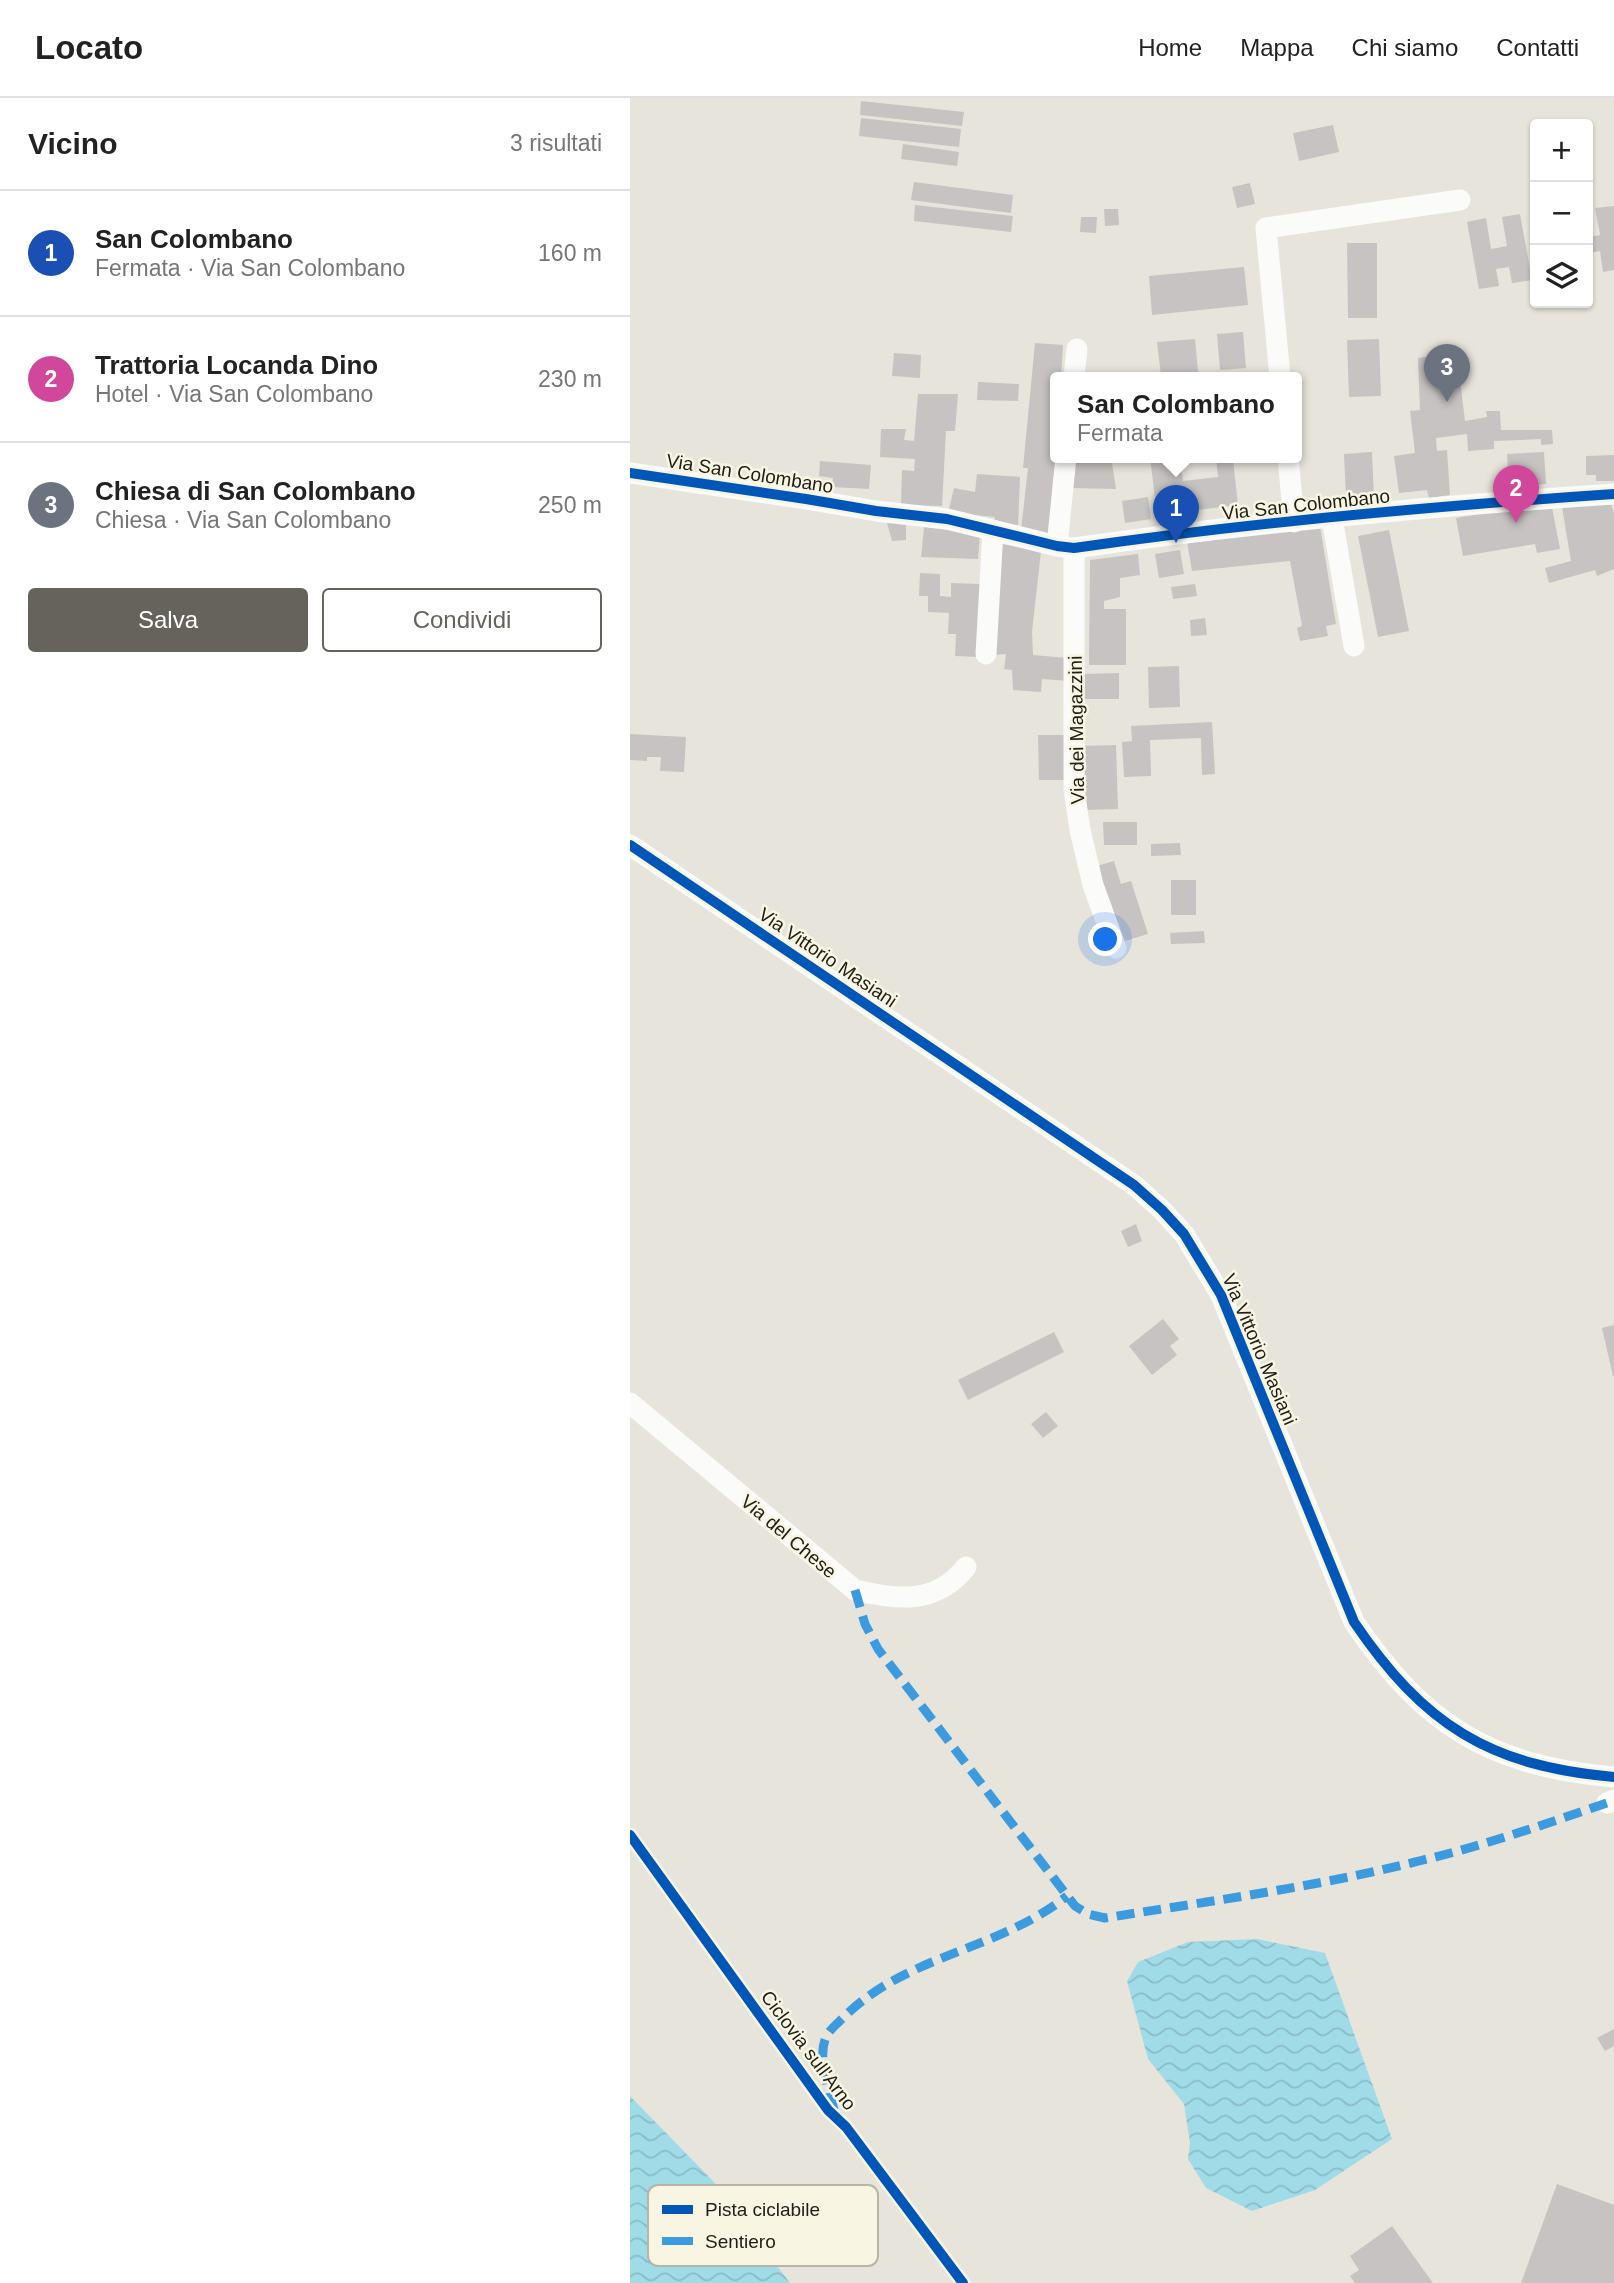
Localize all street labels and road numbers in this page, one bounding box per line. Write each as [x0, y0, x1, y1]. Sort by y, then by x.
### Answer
street label: Via San Colombano [665, 450, 835, 497]
street label: Via San Colombano [1221, 485, 1391, 524]
street label: Via dei Magazzini [1065, 656, 1088, 804]
street label: Via Vittorio Masiani [755, 903, 901, 1011]
street label: Via Vittorio Masiani [1218, 1271, 1301, 1428]
street label: Via del Chese [737, 1490, 841, 1582]
street label: Ciclovia sull'Arno [757, 1986, 860, 2114]

